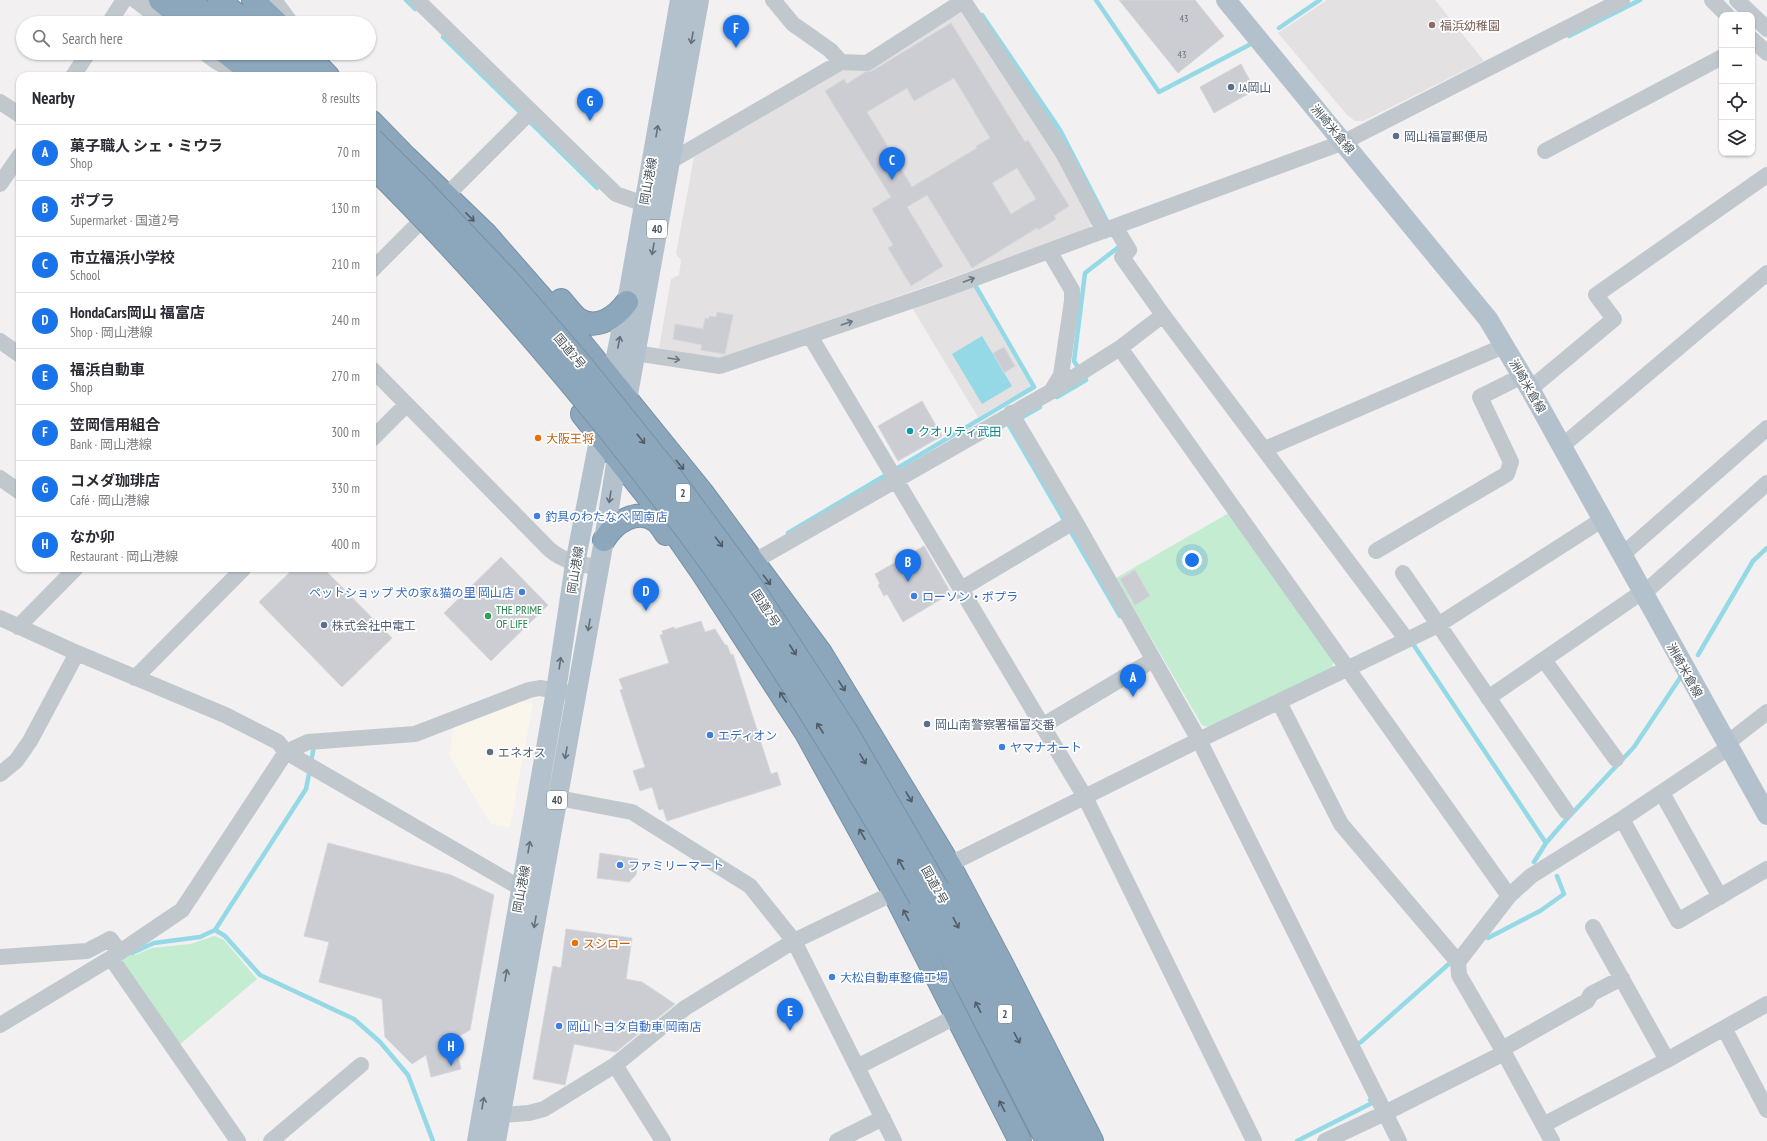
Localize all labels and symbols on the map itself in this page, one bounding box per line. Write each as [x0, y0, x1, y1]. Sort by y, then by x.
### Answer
house number: 43 [1180, 12, 1189, 25]
pin: F [723, 15, 749, 48]
place label: 福浜幼稚園 [1440, 18, 1500, 33]
marker: 福浜幼稚園 [1427, 20, 1437, 30]
one-way arrow [687, 31, 695, 44]
house number: 43 [1178, 48, 1187, 61]
place label: JA岡山 [1238, 80, 1272, 95]
marker: JA岡山 [1226, 82, 1236, 92]
pin: G [577, 88, 603, 121]
street label: 洲崎米倉線 [1308, 101, 1358, 157]
one-way arrow [653, 125, 661, 138]
place label: 岡山福富郵便局 [1404, 129, 1488, 144]
marker: 岡山福富郵便局 [1391, 131, 1401, 141]
pin: C [879, 147, 905, 180]
street label: 岡山港線 [636, 156, 660, 206]
one-way arrow [465, 213, 475, 222]
road number: 40 [647, 220, 667, 238]
one-way arrow [649, 242, 657, 255]
one-way arrow [963, 276, 976, 283]
one-way arrow [840, 319, 853, 326]
street label: 国道2号 [551, 330, 589, 372]
one-way arrow [615, 336, 623, 349]
one-way arrow [667, 355, 680, 363]
street label: 洲崎米倉線 [1507, 356, 1549, 416]
place label: クオリティ武田 [918, 424, 1001, 439]
marker: クオリティ武田 [905, 426, 915, 436]
place label: 大阪王将 [546, 431, 594, 446]
marker: 大阪王将 [533, 433, 543, 443]
one-way arrow [636, 434, 645, 444]
one-way arrow [676, 459, 685, 470]
road number: 2 [676, 484, 690, 502]
one-way arrow [606, 490, 614, 503]
place label: 釣具のわたなべ 岡南店 [545, 509, 668, 524]
marker: 釣具のわたなべ 岡南店 [532, 511, 542, 521]
one-way arrow [715, 537, 724, 548]
street label: 岡山港線 [564, 545, 586, 595]
pin: B [895, 549, 921, 582]
your location [1182, 550, 1202, 570]
one-way arrow [763, 574, 771, 585]
pin: D [633, 578, 659, 611]
place label: ペットショップ 犬の家&猫の里 岡山店 [309, 585, 514, 600]
marker: ペットショップ 犬の家&猫の里 岡山店 [517, 587, 527, 597]
street label: 国道2号 [748, 587, 784, 629]
place label: ローソン・ポプラ [922, 589, 1018, 604]
marker: ローソン・ポプラ [909, 591, 919, 601]
place label: THE PRIME OF LIFE [496, 602, 542, 631]
marker: THE PRIME OF LIFE [483, 611, 493, 621]
place label: 株式会社中電工 [332, 618, 416, 633]
one-way arrow [585, 618, 593, 631]
marker: 株式会社中電工 [319, 620, 329, 630]
street label: 洲崎米倉線 [1664, 640, 1706, 700]
one-way arrow [789, 644, 797, 655]
one-way arrow [556, 657, 564, 670]
pin: A [1120, 664, 1146, 697]
one-way arrow [838, 680, 846, 692]
one-way arrow [778, 691, 786, 703]
place label: 岡山南警察署福富交番 [935, 717, 1055, 732]
marker: 岡山南警察署福富交番 [922, 719, 932, 729]
one-way arrow [816, 723, 825, 734]
place label: エディオン [718, 728, 777, 743]
marker: エディオン [705, 730, 715, 740]
place label: ヤマナオート [1010, 740, 1082, 755]
marker: ヤマナオート [997, 742, 1007, 752]
place label: エネオス [498, 745, 546, 760]
one-way arrow [562, 746, 570, 759]
marker: エネオス [485, 747, 495, 757]
one-way arrow [859, 753, 867, 765]
road number: 40 [547, 791, 567, 809]
one-way arrow [906, 791, 914, 803]
one-way arrow [857, 828, 865, 840]
one-way arrow [525, 841, 533, 854]
place label: ファミリーマート [628, 858, 724, 873]
one-way arrow [896, 859, 904, 871]
marker: ファミリーマート [615, 860, 625, 870]
street label: 国道2号 [918, 863, 952, 907]
street label: 岡山港線 [509, 864, 533, 914]
one-way arrow [901, 909, 909, 921]
one-way arrow [530, 915, 538, 928]
one-way arrow [953, 917, 960, 929]
place label: スシロー [583, 936, 631, 951]
marker: スシロー [570, 938, 580, 948]
one-way arrow [502, 969, 510, 982]
place label: 大松自動車整備工場 [840, 970, 948, 985]
marker: 大松自動車整備工場 [827, 972, 837, 982]
pin: E [777, 998, 803, 1031]
one-way arrow [974, 1001, 981, 1013]
road number: 2 [998, 1005, 1012, 1023]
place label: 岡山トヨタ自動車 岡南店 [567, 1019, 702, 1034]
marker: 岡山トヨタ自動車 岡南店 [554, 1021, 564, 1031]
one-way arrow [1014, 1032, 1021, 1044]
pin: H [438, 1033, 464, 1066]
one-way arrow [480, 1096, 488, 1109]
one-way arrow [998, 1100, 1006, 1112]

